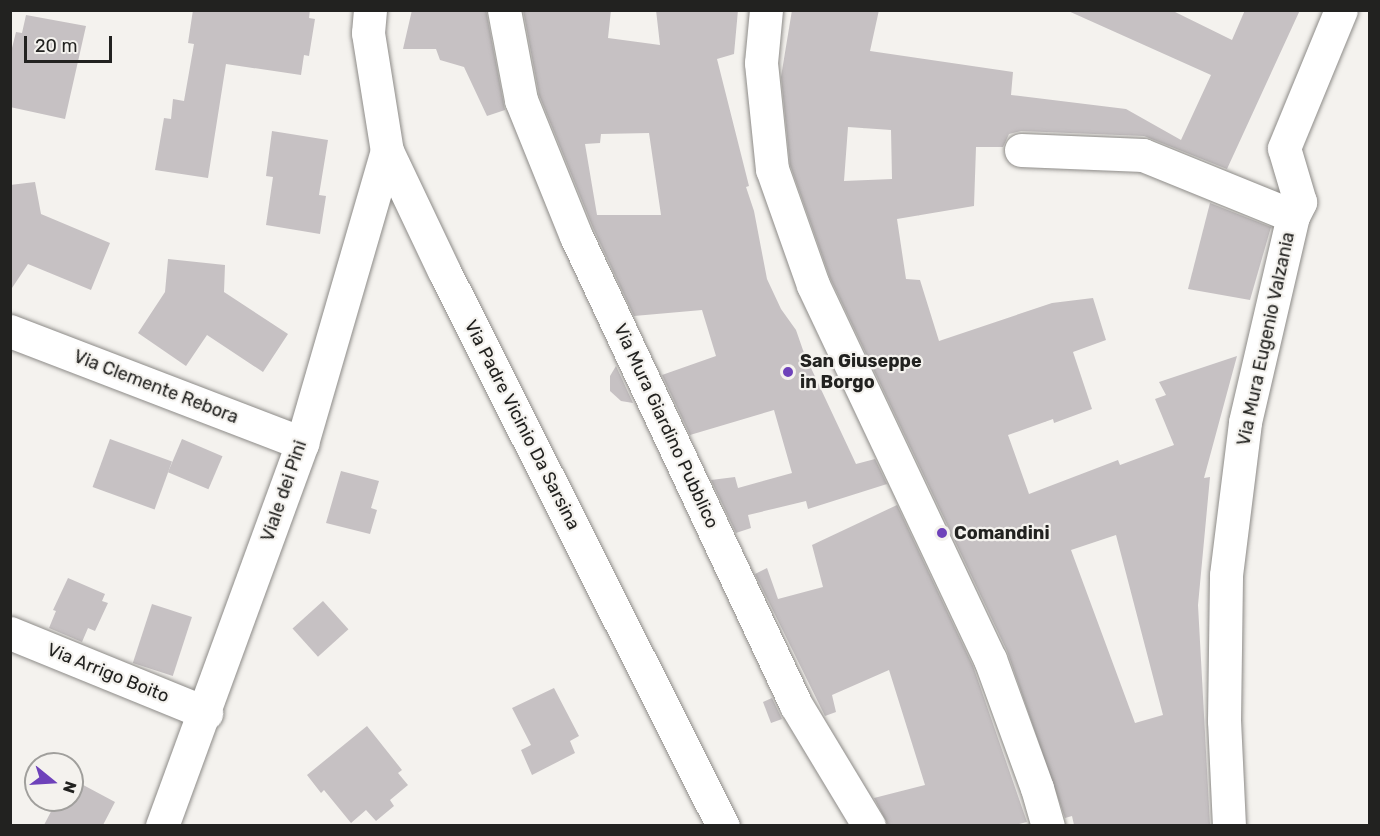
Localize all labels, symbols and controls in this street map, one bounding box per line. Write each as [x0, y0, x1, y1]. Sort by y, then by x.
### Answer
scale bar [27, 24, 116, 62]
text: 20 m [35, 35, 77, 57]
street label: Via Mura Eugenio Valzania [1233, 230, 1299, 448]
street label: Via Padre Vicinio Da Sarsina [459, 316, 585, 534]
street label: Via Mura Giardino Pubblico [609, 320, 723, 532]
street label: Via Clemente Rebora [71, 346, 241, 428]
place label: San Giuseppe in Borgo [800, 351, 922, 394]
marker: San Giuseppe in Borgo [781, 365, 795, 379]
street label: Viale dei Pini [257, 438, 311, 544]
place label: Comandini [954, 522, 1050, 544]
marker: Comandini [935, 526, 949, 540]
street label: Via Arrigo Boito [44, 639, 172, 707]
north arrow [24, 752, 84, 812]
text: N [59, 779, 81, 796]

